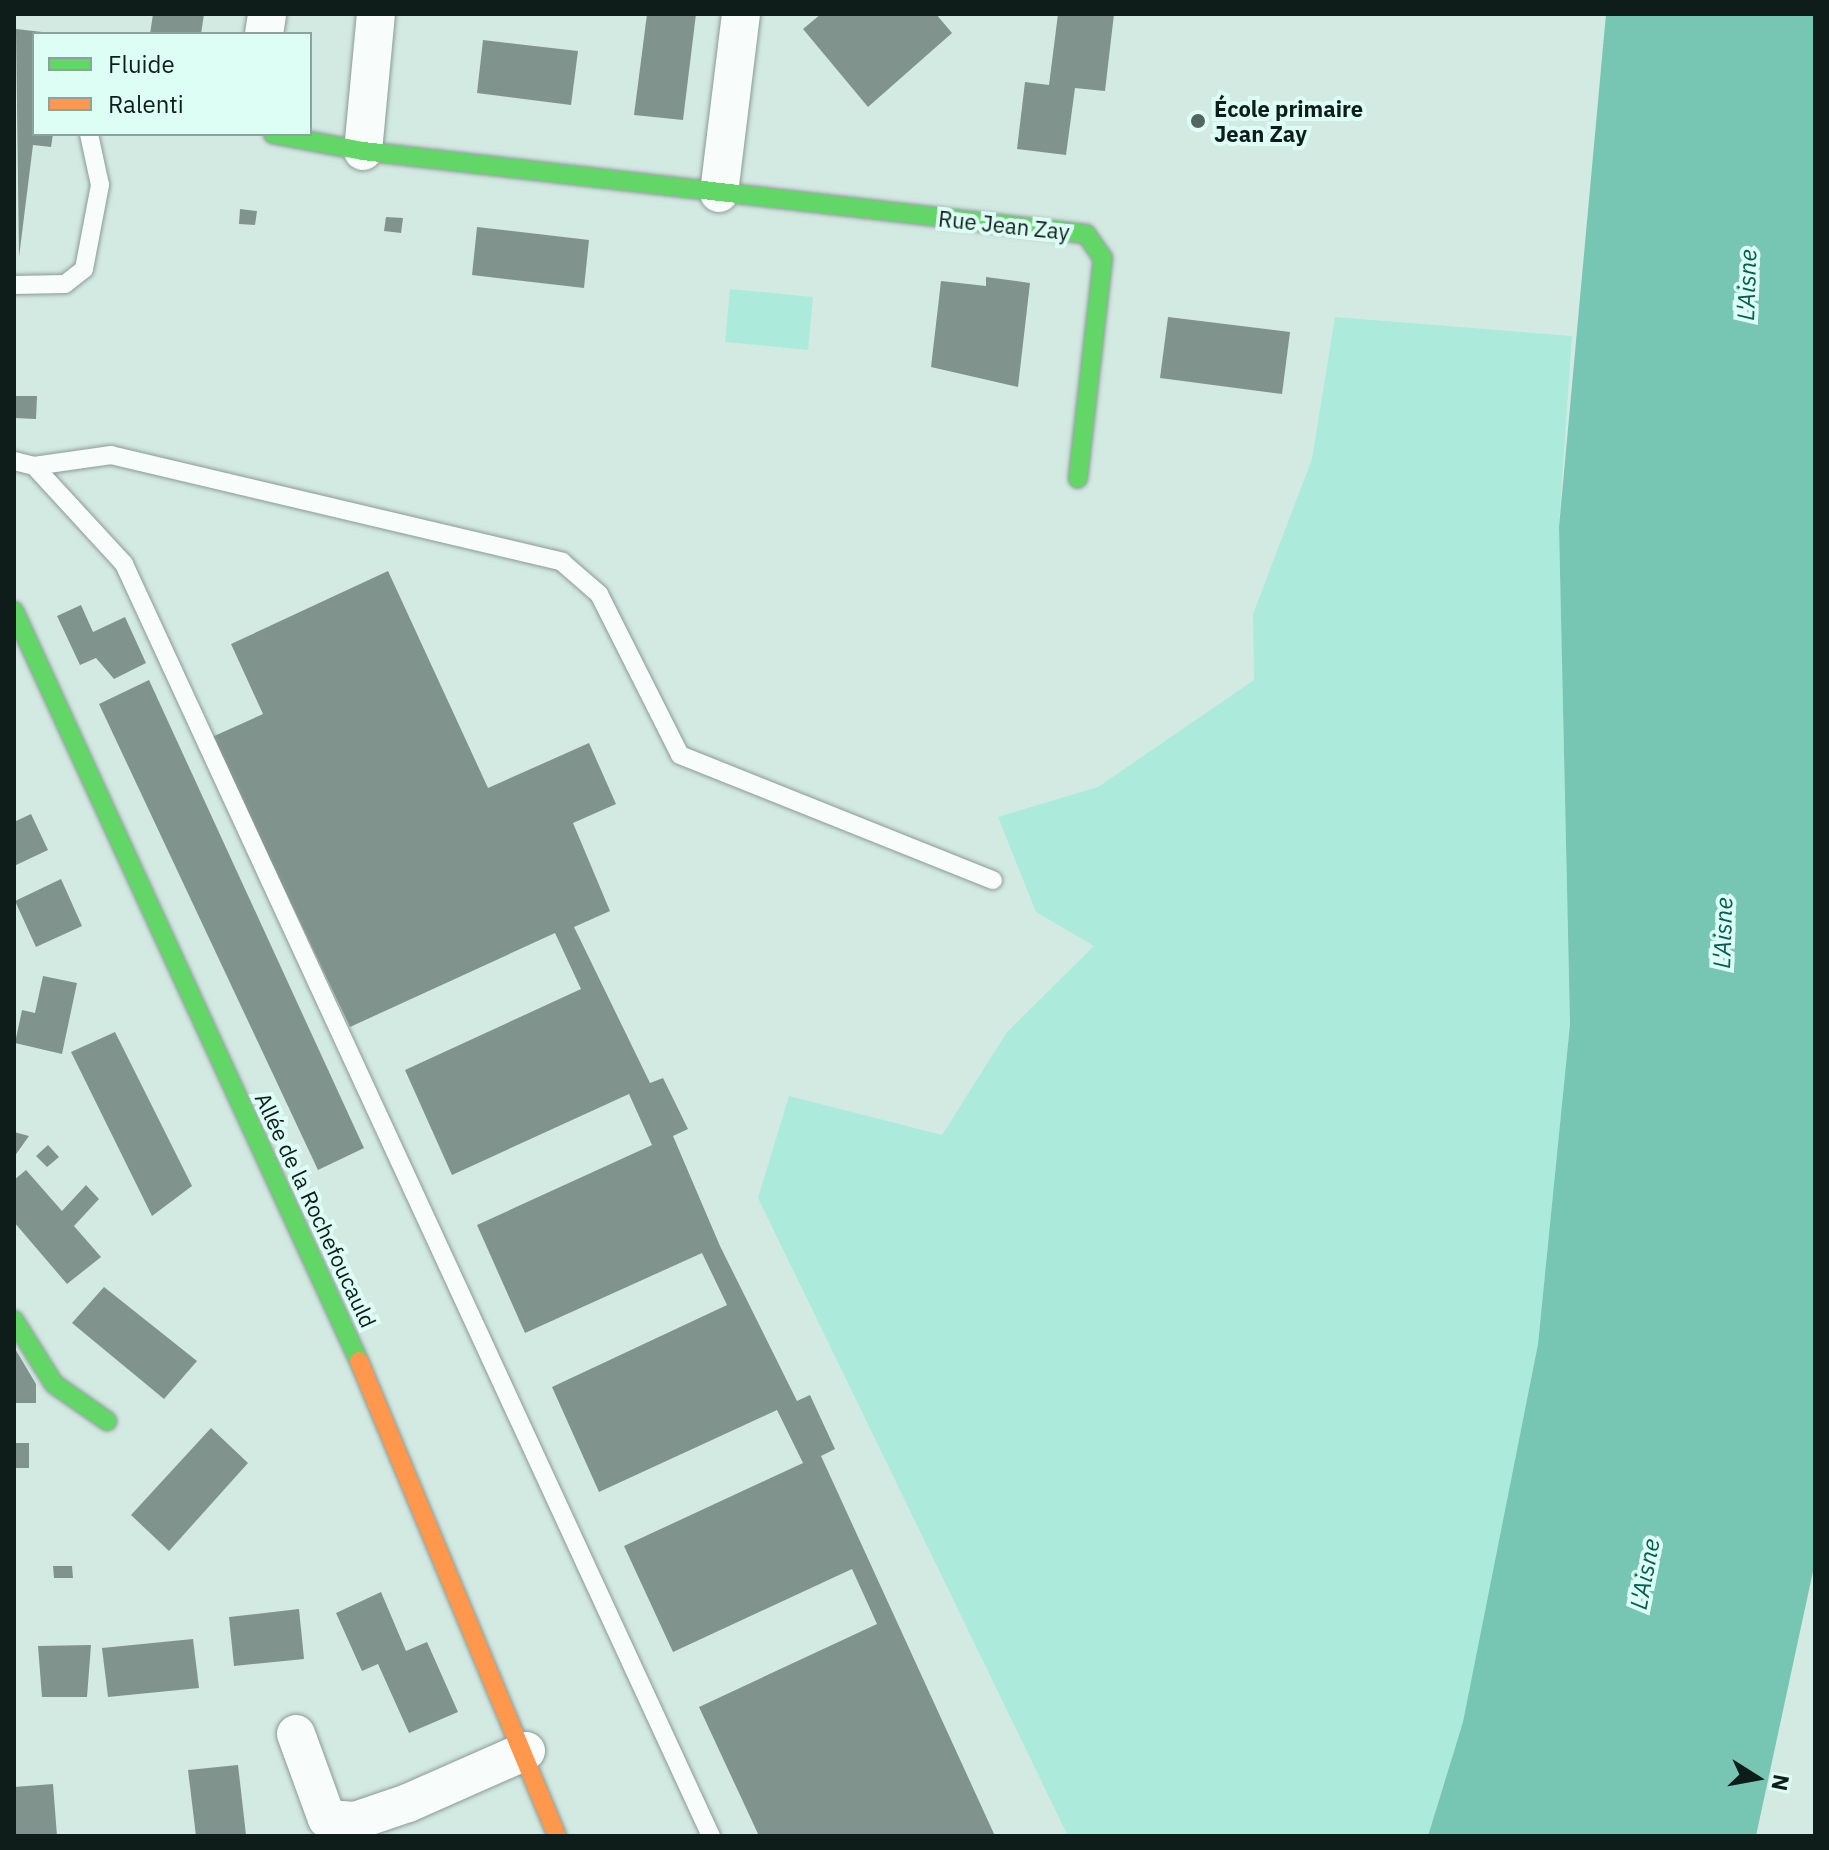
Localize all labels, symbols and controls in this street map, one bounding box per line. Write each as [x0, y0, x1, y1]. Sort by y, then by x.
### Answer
legend [32, 32, 312, 136]
text: Fluide [108, 48, 175, 80]
text: Ralenti [108, 88, 184, 120]
place label: École primaire Jean Zay [1214, 95, 1363, 146]
marker: École primaire Jean Zay [1189, 112, 1207, 130]
street label: Rue Jean Zay [937, 205, 1071, 245]
water label: L'Aisne [1731, 249, 1763, 321]
water label: L'Aisne [1707, 897, 1739, 969]
street label: Allée de la Rochefoucauld [250, 1088, 382, 1332]
water label: L'Aisne [1624, 1536, 1666, 1612]
north arrow [1717, 1738, 1797, 1818]
text: N [1765, 1772, 1797, 1793]

